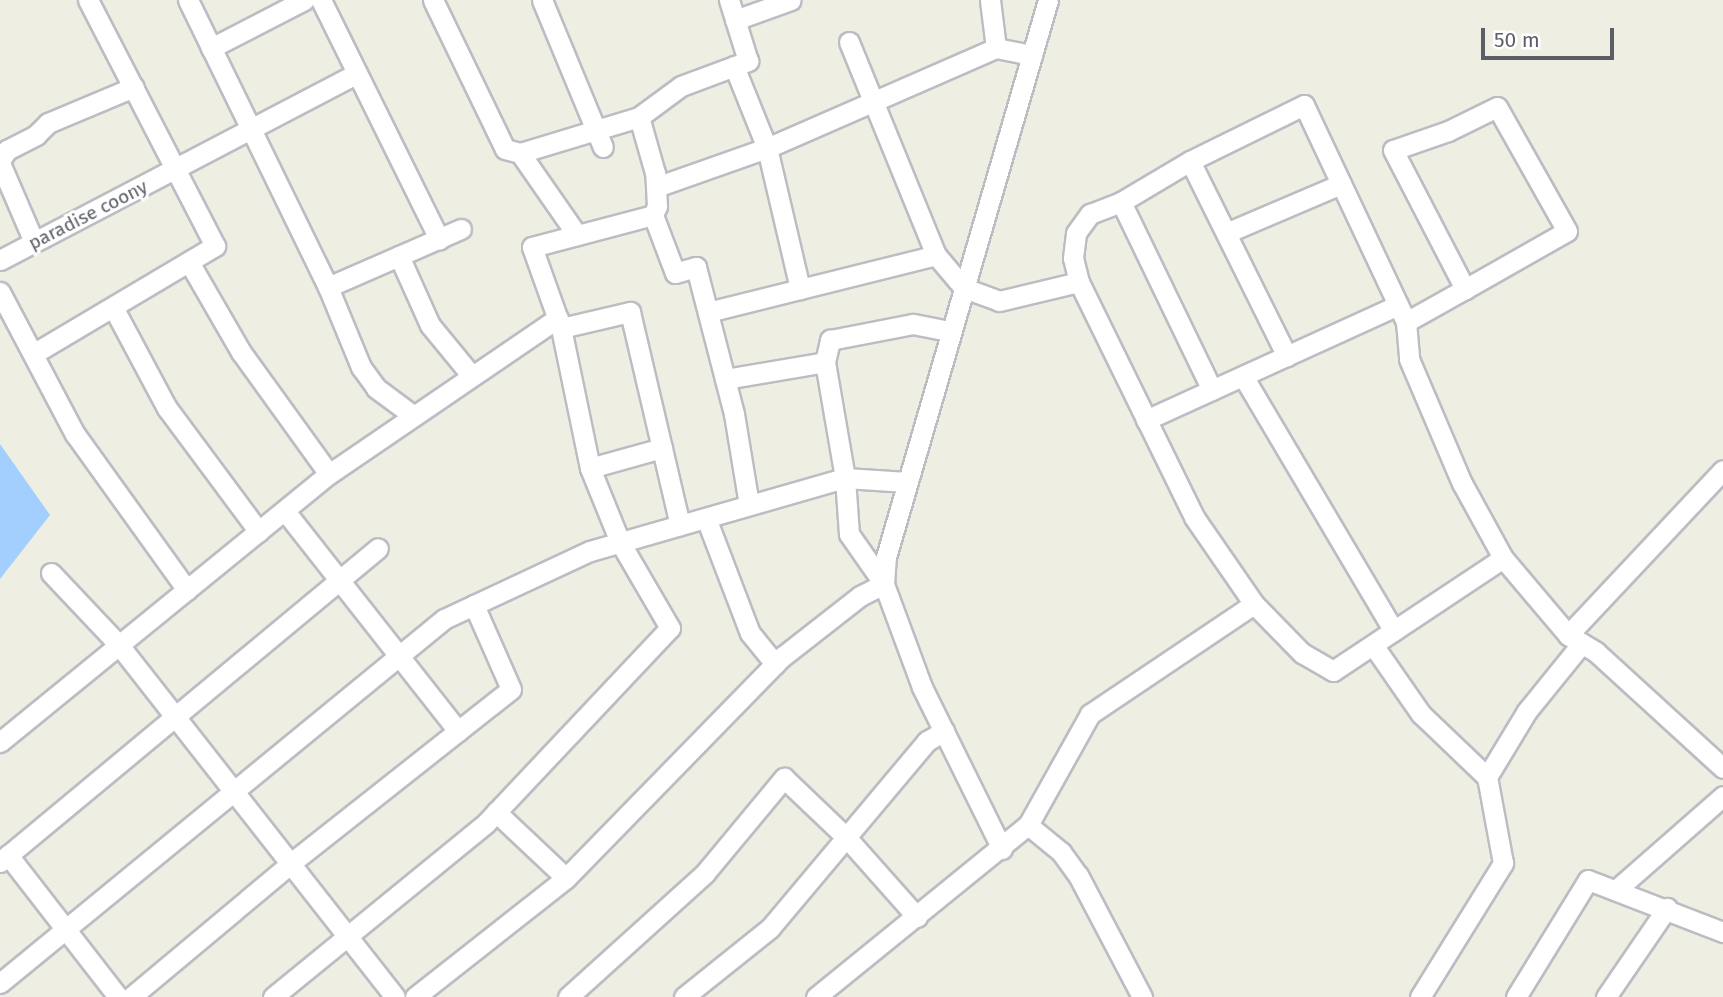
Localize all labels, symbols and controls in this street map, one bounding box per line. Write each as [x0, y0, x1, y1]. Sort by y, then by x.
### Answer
scale bar [1485, 14, 1618, 58]
text: 50 m [1494, 27, 1540, 53]
street label: paradise coony [25, 175, 151, 255]

